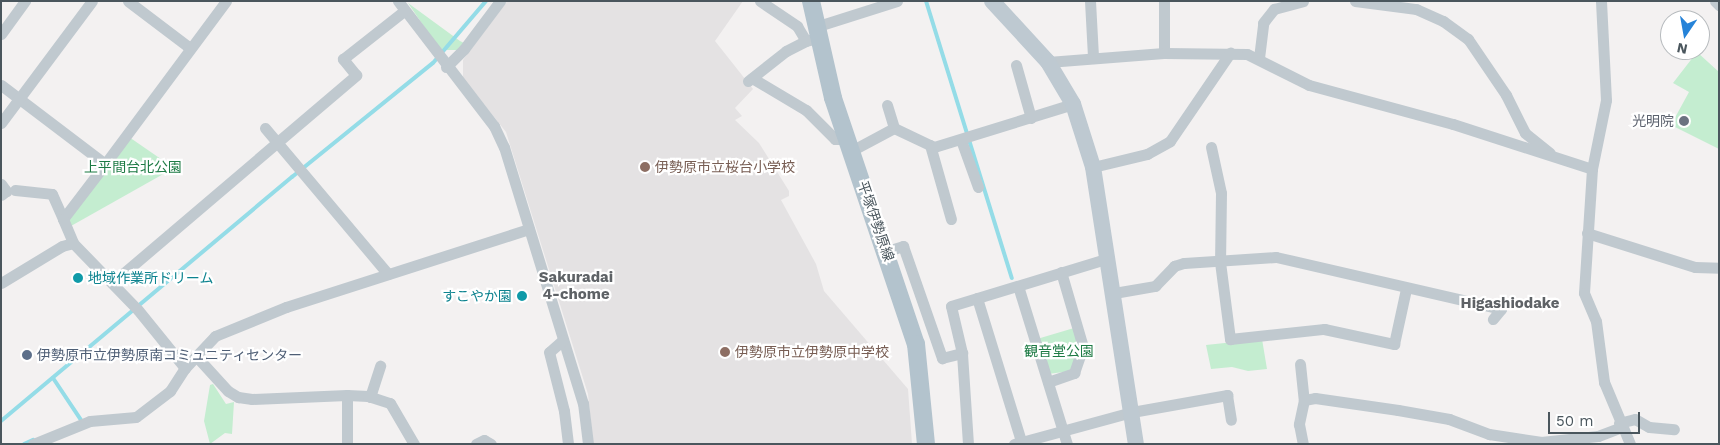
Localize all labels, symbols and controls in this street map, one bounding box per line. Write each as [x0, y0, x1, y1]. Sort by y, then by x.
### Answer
north arrow [1660, 10, 1710, 60]
text: N [1675, 40, 1689, 58]
place label: 光明院 [1632, 113, 1674, 129]
marker: 光明院 [1678, 115, 1690, 127]
park label: 上平間台北公園 [84, 159, 182, 175]
place label: 伊勢原市立桜台小学校 [655, 159, 795, 175]
marker: 伊勢原市立桜台小学校 [639, 161, 651, 173]
street label: 平塚伊勢原線 [854, 179, 898, 263]
district label: Sakuradai 4-chome [539, 268, 613, 303]
place label: 地域作業所ドリーム [88, 270, 214, 286]
marker: 地域作業所ドリーム [72, 272, 84, 284]
place label: すこやか園 [442, 288, 512, 304]
marker: すこやか園 [516, 290, 528, 302]
district label: Higashiodake [1461, 295, 1559, 313]
park label: 観音堂公園 [1024, 343, 1094, 359]
place label: 伊勢原市立伊勢原中学校 [735, 344, 889, 360]
marker: 伊勢原市立伊勢原中学校 [719, 346, 731, 358]
place label: 伊勢原市立伊勢原南コミュニティセンター [37, 347, 303, 363]
marker: 伊勢原市立伊勢原南コミュニティセンター [21, 349, 33, 361]
scale bar [1550, 402, 1642, 434]
text: 50 m [1556, 412, 1593, 430]

